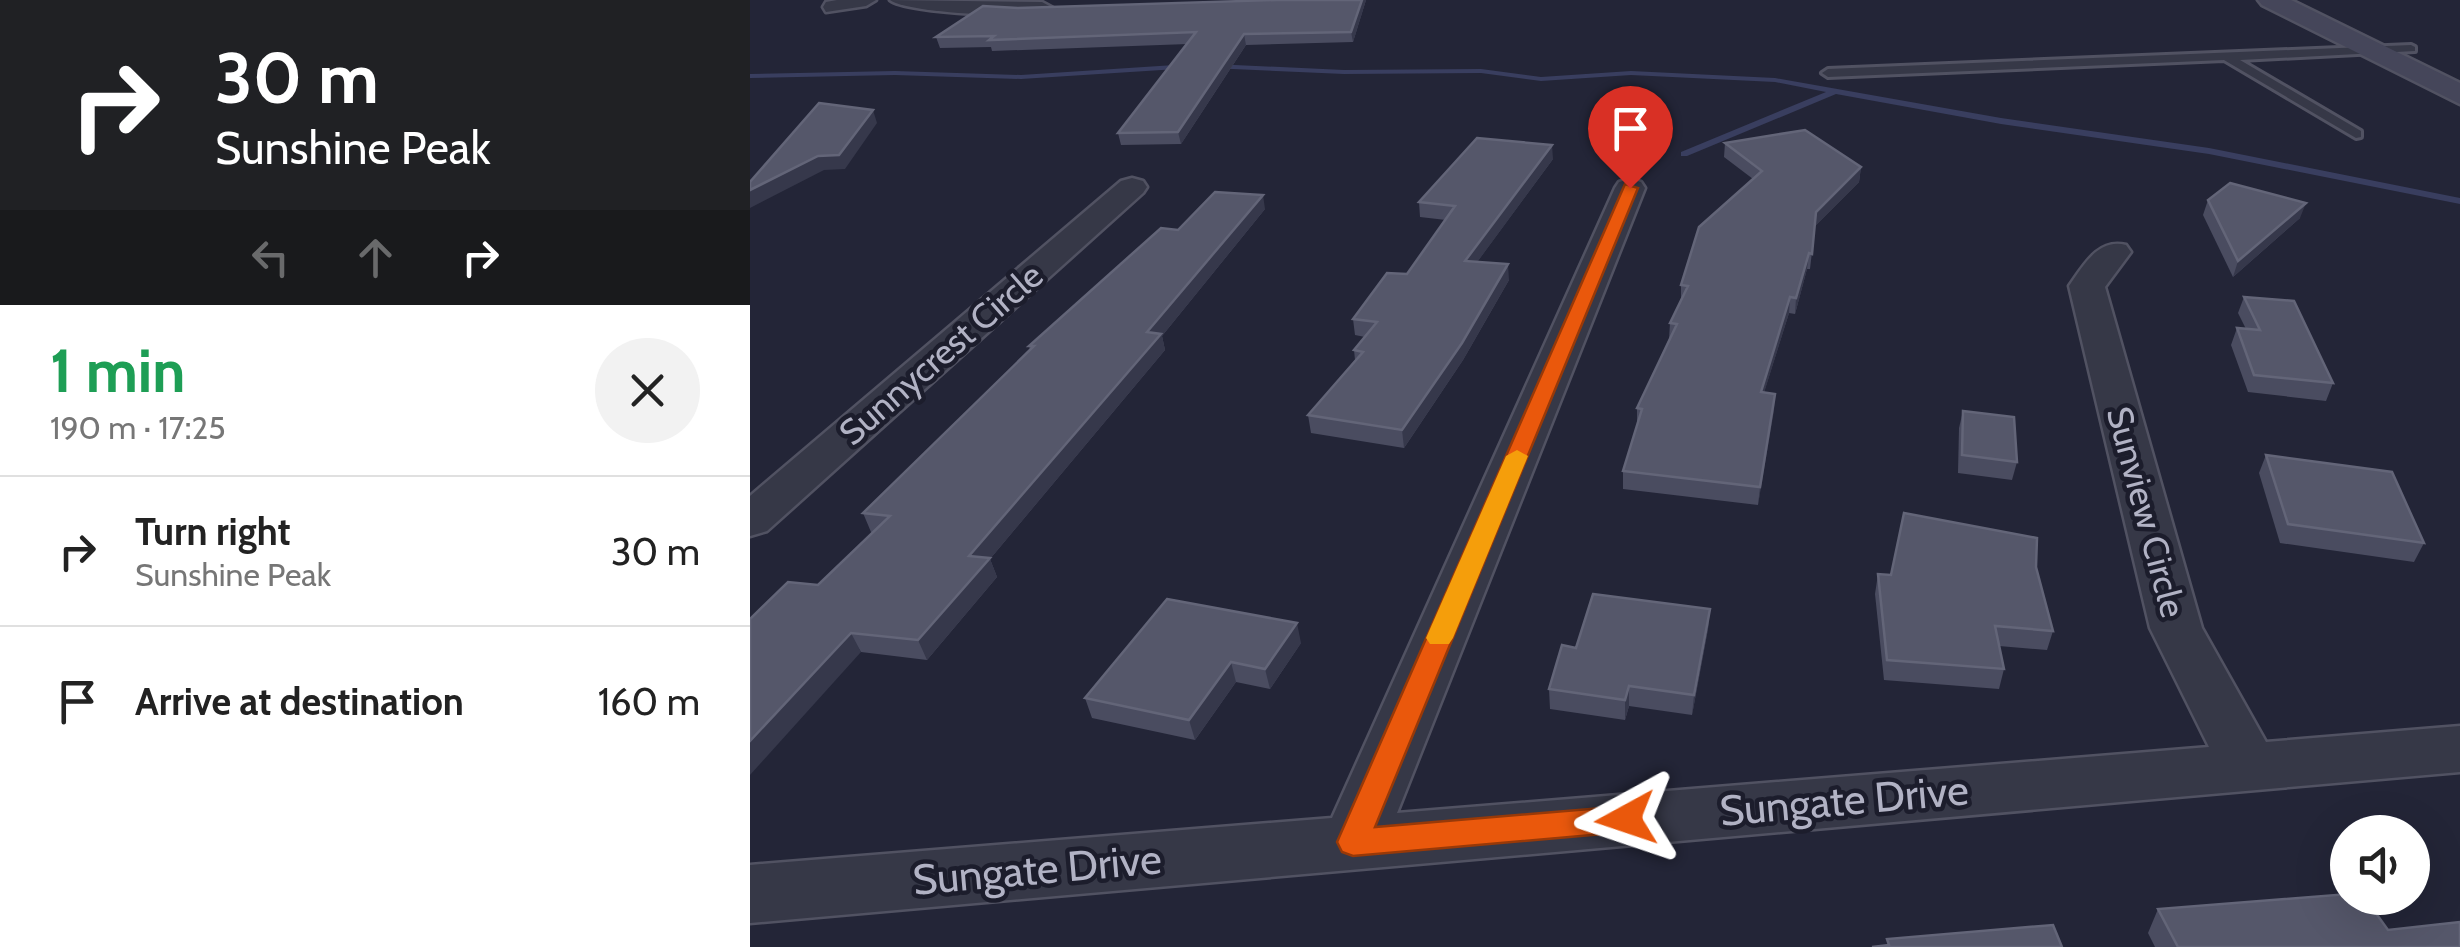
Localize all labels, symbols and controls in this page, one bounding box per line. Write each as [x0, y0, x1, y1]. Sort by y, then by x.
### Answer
text: 30 m [215, 35, 379, 121]
icon: right [50, 40, 180, 170]
pin [1588, 86, 1673, 189]
icon: arrive [1603, 101, 1658, 156]
text: Sunshine Peak [215, 121, 491, 175]
icon: left [243, 230, 298, 285]
icon: ahead [348, 230, 403, 285]
icon: right [453, 230, 508, 285]
street label: Sunnycrest Circle [830, 254, 1051, 454]
text: 1 min [50, 334, 185, 407]
button: close [595, 338, 700, 443]
street label: Sunview Circle [2098, 402, 2195, 622]
text: 190 m · 17:25 [50, 408, 226, 447]
text: Turn right [135, 508, 291, 555]
icon: right [50, 524, 105, 579]
text: 30 m [611, 528, 700, 575]
text: Sunshine Peak [135, 555, 331, 594]
icon: arrive [50, 674, 105, 729]
text: Arrive at destination [135, 678, 464, 725]
text: 160 m [598, 678, 700, 725]
street label: Sungate Drive [1717, 763, 1971, 837]
position arrow [1574, 767, 1678, 871]
map controls [2330, 815, 2430, 915]
button: sound [2330, 815, 2430, 915]
street label: Sungate Drive [910, 832, 1164, 906]

